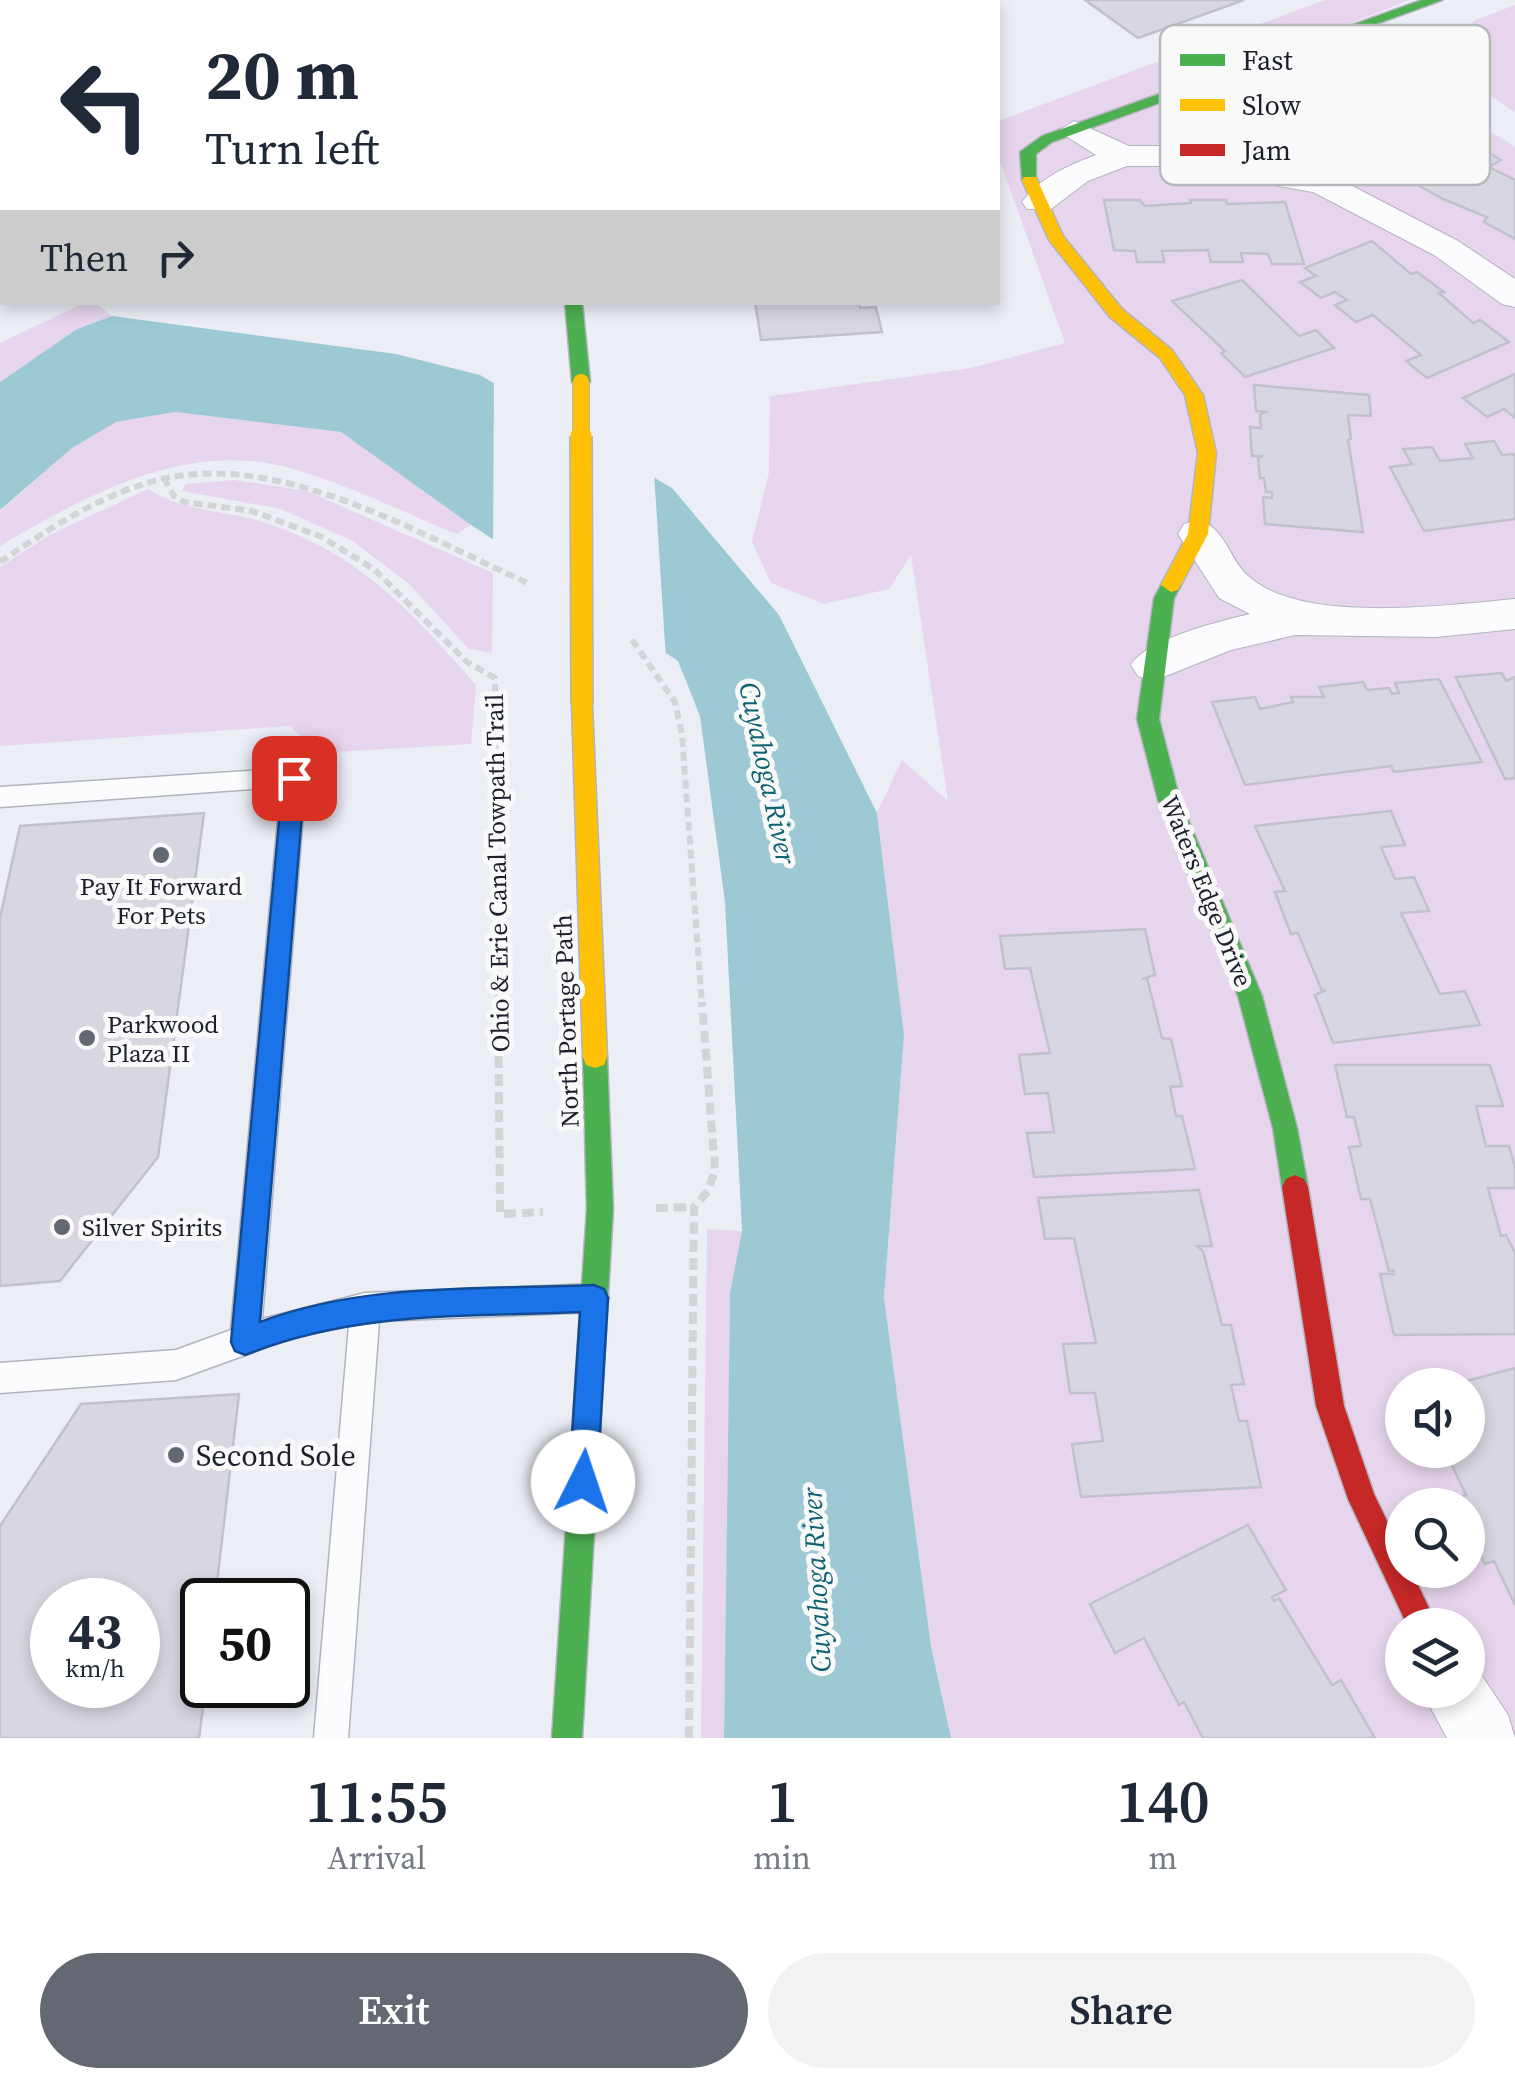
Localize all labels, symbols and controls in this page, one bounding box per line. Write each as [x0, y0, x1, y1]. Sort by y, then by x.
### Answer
legend [1160, 25, 1490, 185]
text: 20 m [205, 26, 359, 122]
icon: left [40, 40, 170, 170]
text: Fast [1242, 41, 1293, 79]
text: Slow [1242, 86, 1302, 124]
text: Turn left [205, 117, 379, 179]
text: Jam [1241, 131, 1291, 169]
icon: right [148, 230, 203, 285]
text: Then [40, 232, 128, 284]
water label: Cuyahoga River [730, 679, 806, 868]
street label: Ohio & Erie Canal Towpath Trail [477, 694, 517, 1052]
pin [252, 736, 337, 821]
icon: arrive [267, 751, 322, 806]
street label: Waters Edge Drive [1153, 790, 1261, 992]
marker: Pay It Forward For Pets [150, 844, 172, 866]
place label: Pay It Forward For Pets [80, 869, 242, 932]
street label: North Portage Path [545, 914, 587, 1128]
place label: Parkwood Plaza II [107, 1007, 219, 1070]
marker: Parkwood Plaza II [76, 1027, 98, 1049]
place label: Silver Spirits [82, 1210, 222, 1244]
marker: Silver Spirits [51, 1216, 73, 1238]
map controls [1385, 1368, 1485, 1708]
button: sound [1385, 1368, 1485, 1468]
position arrow [531, 1430, 635, 1534]
place label: Second Sole [196, 1435, 356, 1476]
marker: Second Sole [165, 1444, 187, 1466]
water label: Cuyahoga River [792, 1486, 840, 1673]
button: search [1385, 1488, 1485, 1588]
speed limit sign: 50 [180, 1578, 310, 1708]
text: 43 [68, 1596, 122, 1665]
button: layers [1385, 1608, 1485, 1708]
text: km/h [65, 1651, 125, 1685]
text: 11:55 [305, 1760, 448, 1842]
text: 1 [767, 1760, 798, 1842]
text: 140 [1116, 1760, 1210, 1842]
text: Arrival [327, 1836, 426, 1880]
text: min [753, 1836, 811, 1880]
text: m [1149, 1836, 1177, 1880]
button: Exit [40, 1953, 748, 2068]
button: Share [768, 1953, 1475, 2068]

